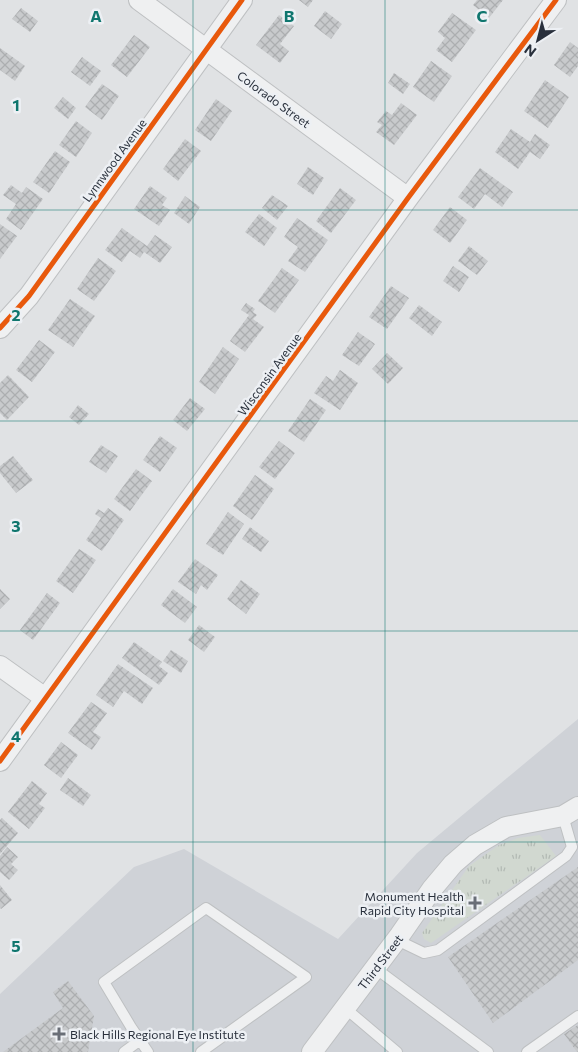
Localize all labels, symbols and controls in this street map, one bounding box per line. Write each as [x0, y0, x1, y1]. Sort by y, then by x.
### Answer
text: A [90, 6, 102, 25]
text: B [284, 6, 295, 25]
text: C [477, 6, 488, 25]
north arrow [513, 15, 563, 65]
text: N [521, 41, 539, 61]
street label: Colorado Street [235, 68, 313, 130]
text: 1 [12, 95, 20, 114]
street label: Lynnwood Avenue [79, 116, 149, 204]
text: 2 [11, 305, 21, 324]
street label: Wisconsin Avenue [234, 330, 304, 418]
text: 3 [11, 516, 21, 535]
text: 4 [11, 726, 21, 745]
place label: Monument Health Rapid City Hospital [360, 889, 464, 917]
marker: Monument Health Rapid City Hospital [468, 896, 482, 910]
street label: Third Street [355, 932, 405, 992]
text: 5 [11, 936, 21, 955]
marker: Black Hills Regional Eye Institute [52, 1027, 66, 1041]
place label: Black Hills Regional Eye Institute [70, 1027, 245, 1041]

